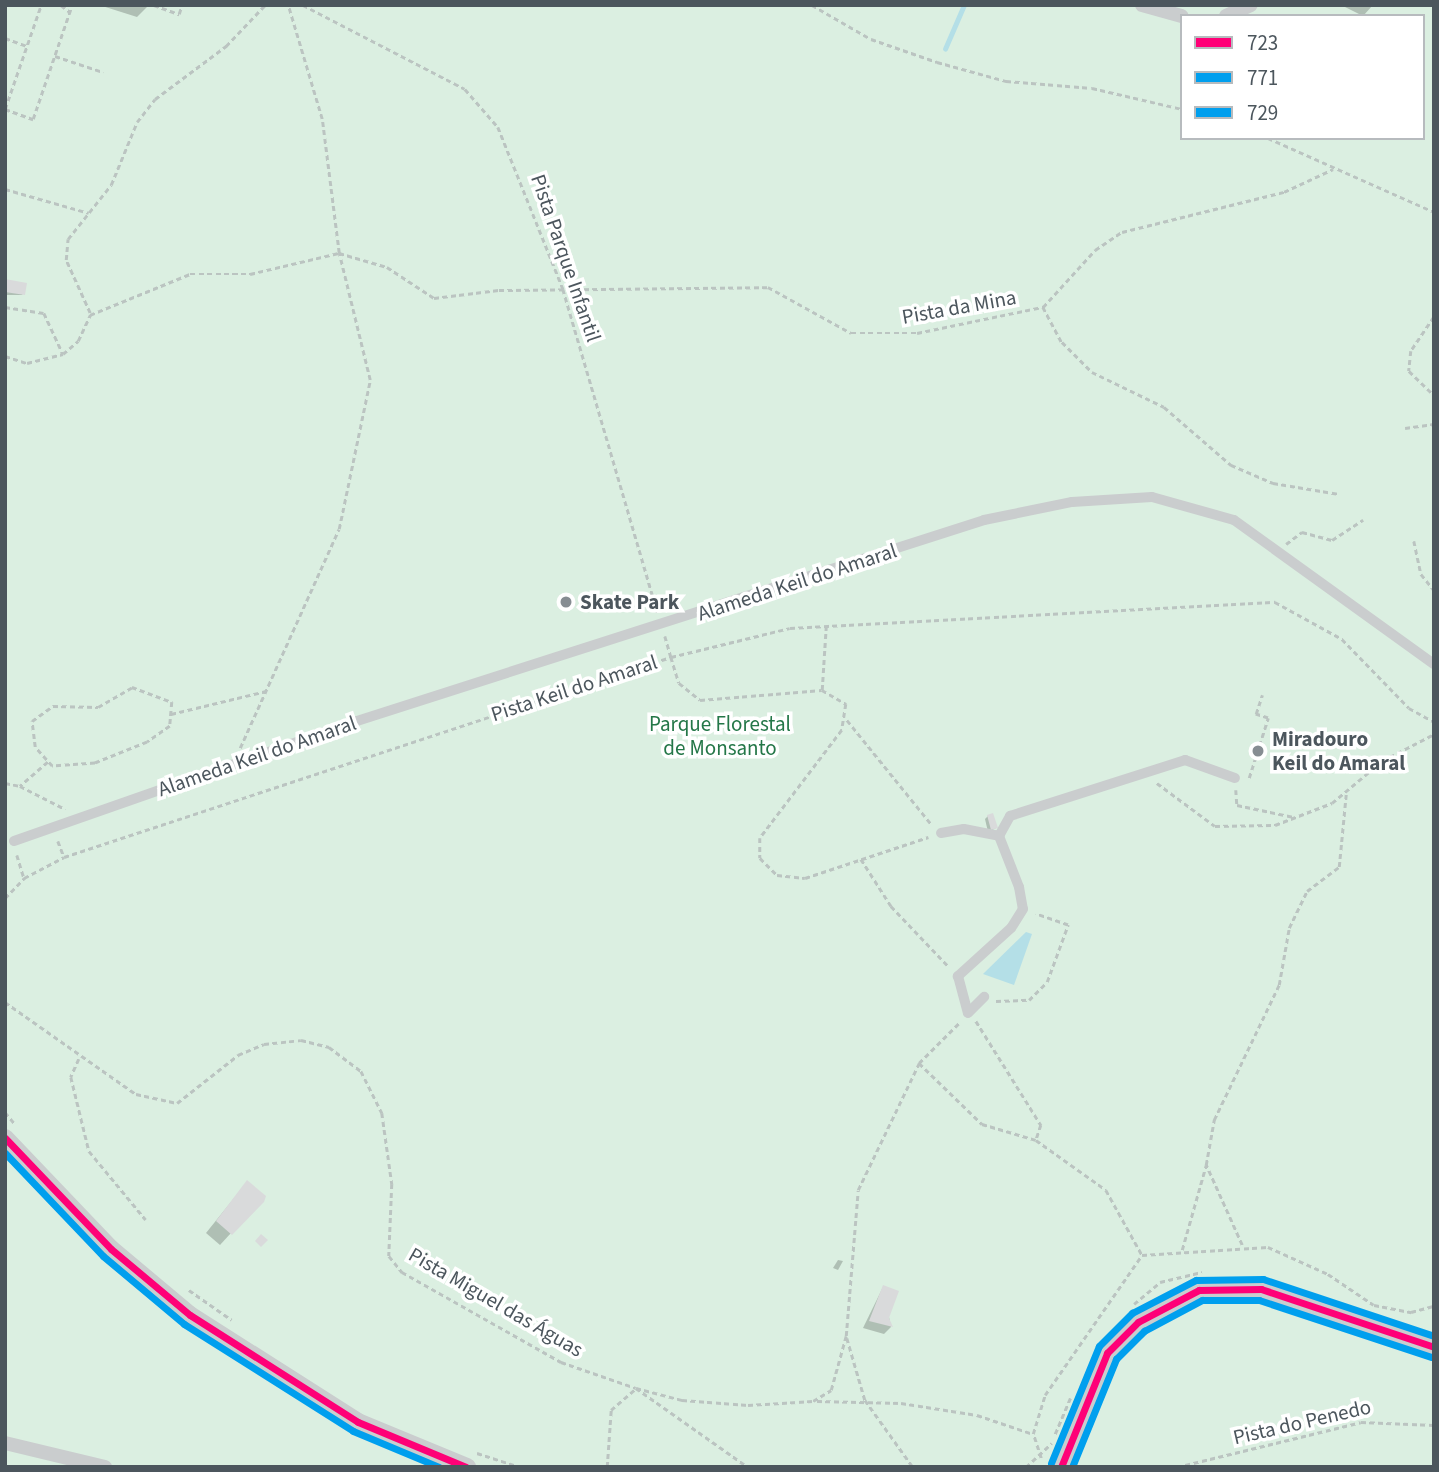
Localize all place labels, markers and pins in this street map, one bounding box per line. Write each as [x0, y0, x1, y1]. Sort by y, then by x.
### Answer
place label: Skate Park [580, 589, 679, 615]
marker: Skate Park [558, 594, 574, 610]
place label: Miradouro Keil do Amaral [1272, 726, 1405, 776]
marker: Miradouro Keil do Amaral [1250, 743, 1266, 759]

